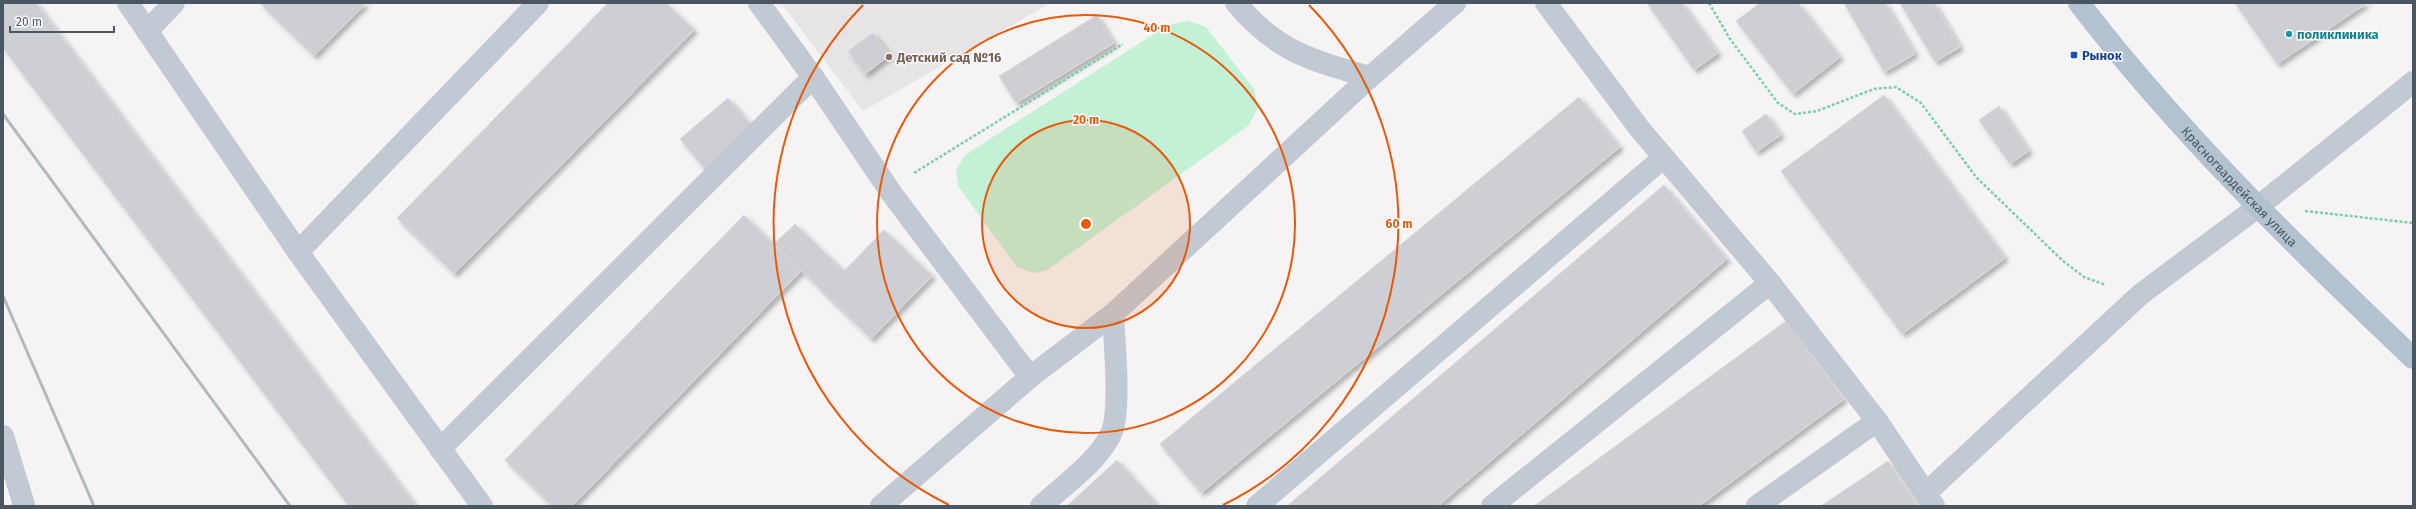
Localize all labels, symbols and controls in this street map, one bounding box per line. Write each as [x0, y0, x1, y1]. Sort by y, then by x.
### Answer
scale bar [10, 8, 114, 34]
text: 20 m [16, 15, 42, 29]
text: 40 m [1144, 21, 1170, 35]
place label: поликлиника [2297, 27, 2379, 42]
marker: поликлиника [2284, 29, 2294, 39]
place label: Рынок [2082, 48, 2123, 63]
place label: Детский сад №16 [896, 50, 1001, 65]
marker: Рынок [2069, 50, 2079, 60]
marker: Детский сад №16 [884, 52, 894, 62]
text: 20 m [1073, 113, 1099, 127]
street label: Красногвардейская улица [2179, 123, 2301, 249]
centre of rings [1079, 217, 1093, 231]
text: 60 m [1386, 217, 1412, 231]

